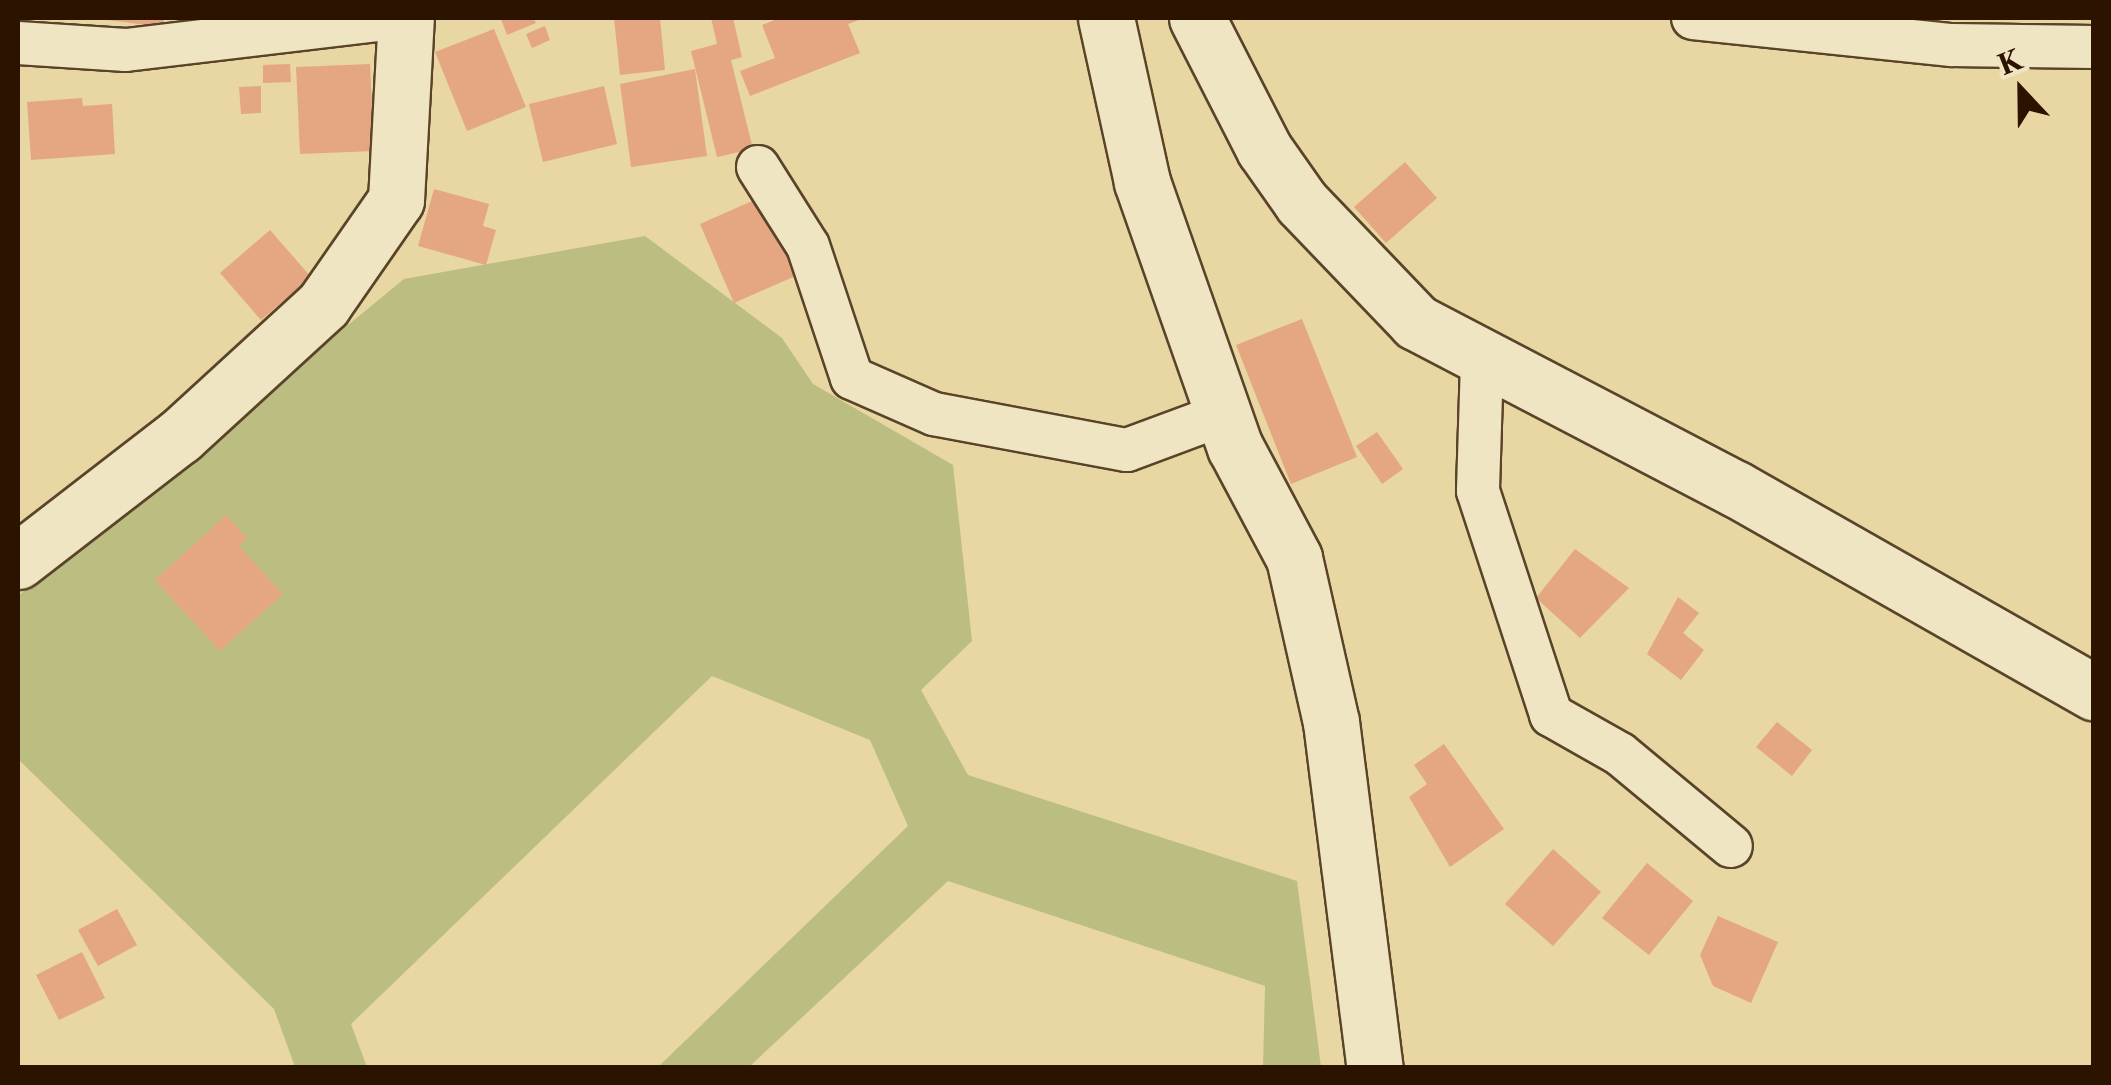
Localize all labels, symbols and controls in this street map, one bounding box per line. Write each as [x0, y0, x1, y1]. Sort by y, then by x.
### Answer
north arrow [1971, 40, 2071, 140]
text: K [1993, 42, 2026, 82]

